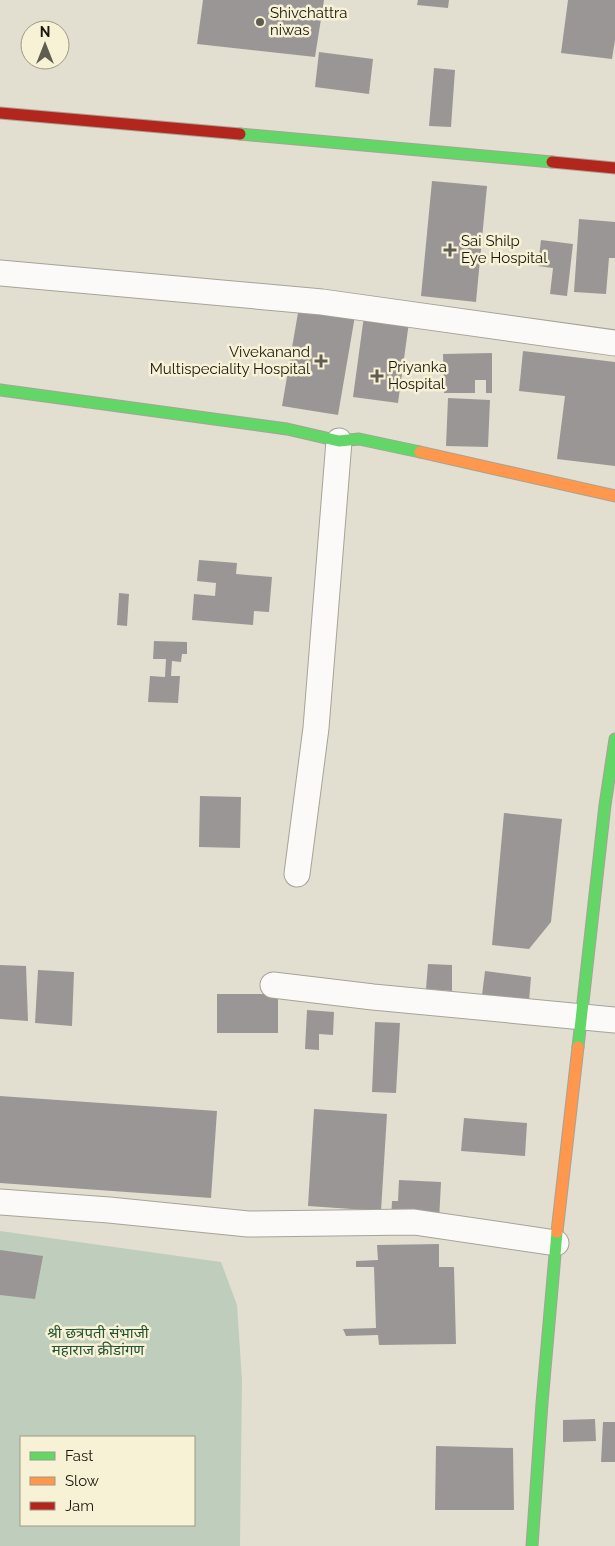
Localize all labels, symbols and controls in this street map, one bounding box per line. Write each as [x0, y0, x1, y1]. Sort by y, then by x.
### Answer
place label: Shivchattra niwas [270, 4, 347, 39]
marker: Shivchattra niwas [254, 16, 266, 28]
north arrow [20, 20, 70, 70]
text: N [40, 24, 50, 40]
place label: Sai Shilp Eye Hospital [461, 232, 548, 267]
marker: Sai Shilp Eye Hospital [443, 243, 457, 257]
place label: Vivekanand Multispeciality Hospital [150, 343, 311, 378]
marker: Vivekanand Multispeciality Hospital [314, 354, 328, 368]
place label: Priyanka Hospital [388, 358, 447, 393]
marker: Priyanka Hospital [370, 369, 384, 383]
park label: श्री छत्रपती संभाजी महाराज क्रीडांगण [47, 1324, 150, 1359]
legend [20, 1436, 195, 1526]
text: Fast [65, 1447, 93, 1465]
text: Slow [65, 1472, 99, 1490]
text: Jam [65, 1497, 94, 1515]

